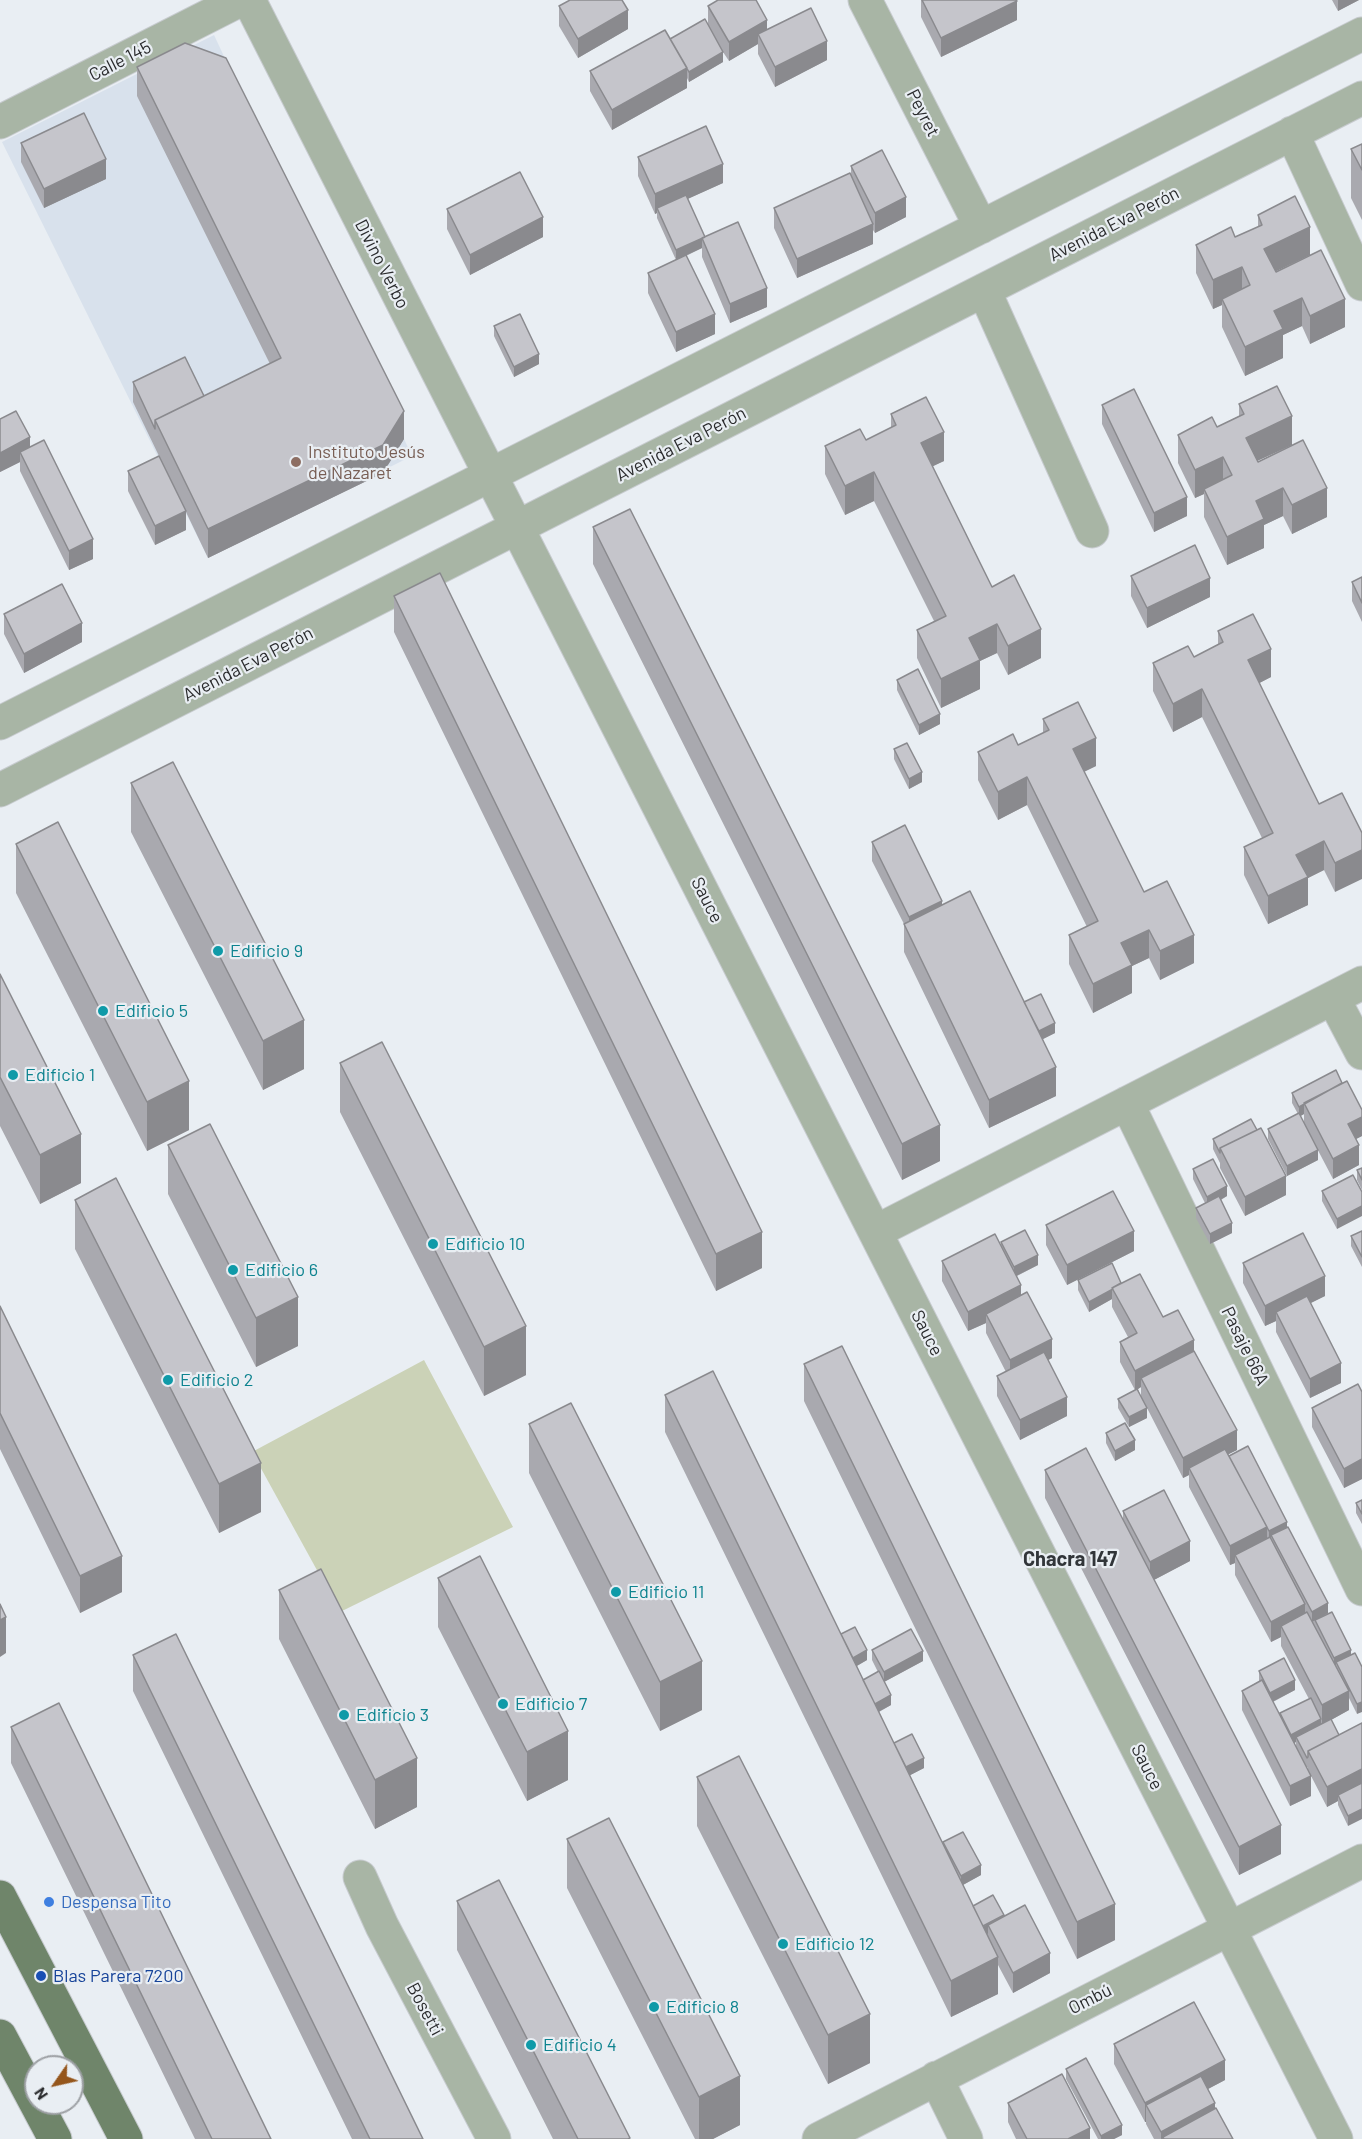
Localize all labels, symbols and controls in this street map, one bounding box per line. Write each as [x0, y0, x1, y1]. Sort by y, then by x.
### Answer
street label: Calle 145 [85, 36, 155, 86]
street label: Peyret [902, 86, 944, 140]
street label: Avenida Eva Perón [1045, 182, 1183, 266]
street label: Divino Verbo [350, 216, 414, 312]
street label: Avenida Eva Perón [612, 402, 750, 486]
place label: Instituto Jesús de Nazaret [308, 441, 425, 484]
marker: Instituto Jesús de Nazaret [289, 455, 303, 469]
street label: Avenida Eva Perón [179, 622, 317, 706]
street label: Sauce [686, 874, 728, 926]
place label: Edificio 9 [230, 940, 303, 962]
marker: Edificio 9 [211, 944, 225, 958]
place label: Edificio 5 [115, 1000, 188, 1022]
marker: Edificio 5 [96, 1004, 110, 1018]
place label: Edificio 1 [25, 1064, 95, 1086]
marker: Edificio 1 [6, 1068, 20, 1082]
place label: Edificio 10 [445, 1233, 525, 1255]
marker: Edificio 10 [426, 1237, 440, 1251]
place label: Edificio 6 [245, 1259, 318, 1281]
marker: Edificio 6 [226, 1263, 240, 1277]
street label: Pasaje 66A [1217, 1303, 1273, 1389]
street label: Sauce [906, 1307, 948, 1359]
place label: Edificio 2 [180, 1369, 253, 1391]
marker: Edificio 2 [161, 1373, 175, 1387]
district label: Chacra 147 [1023, 1547, 1117, 1571]
place label: Edificio 11 [628, 1581, 704, 1603]
marker: Edificio 11 [609, 1585, 623, 1599]
place label: Edificio 7 [515, 1693, 587, 1715]
marker: Edificio 7 [496, 1697, 510, 1711]
place label: Edificio 3 [356, 1704, 429, 1726]
marker: Edificio 3 [337, 1708, 351, 1722]
street label: Sauce [1126, 1741, 1168, 1793]
place label: Despensa Tito [61, 1891, 171, 1913]
marker: Despensa Tito [42, 1895, 56, 1909]
place label: Edificio 12 [795, 1933, 875, 1955]
marker: Edificio 12 [776, 1937, 790, 1951]
place label: Blas Parera 7200 [53, 1965, 184, 1987]
marker: Blas Parera 7200 [34, 1969, 48, 1983]
street label: Bosetti [402, 1979, 448, 2039]
street label: Ombú [1065, 1979, 1115, 2019]
place label: Edificio 8 [666, 1996, 739, 2018]
marker: Edificio 8 [647, 2000, 661, 2014]
place label: Edificio 4 [543, 2034, 617, 2056]
marker: Edificio 4 [524, 2038, 538, 2052]
north arrow [24, 2055, 84, 2115]
text: N [29, 2085, 51, 2104]

